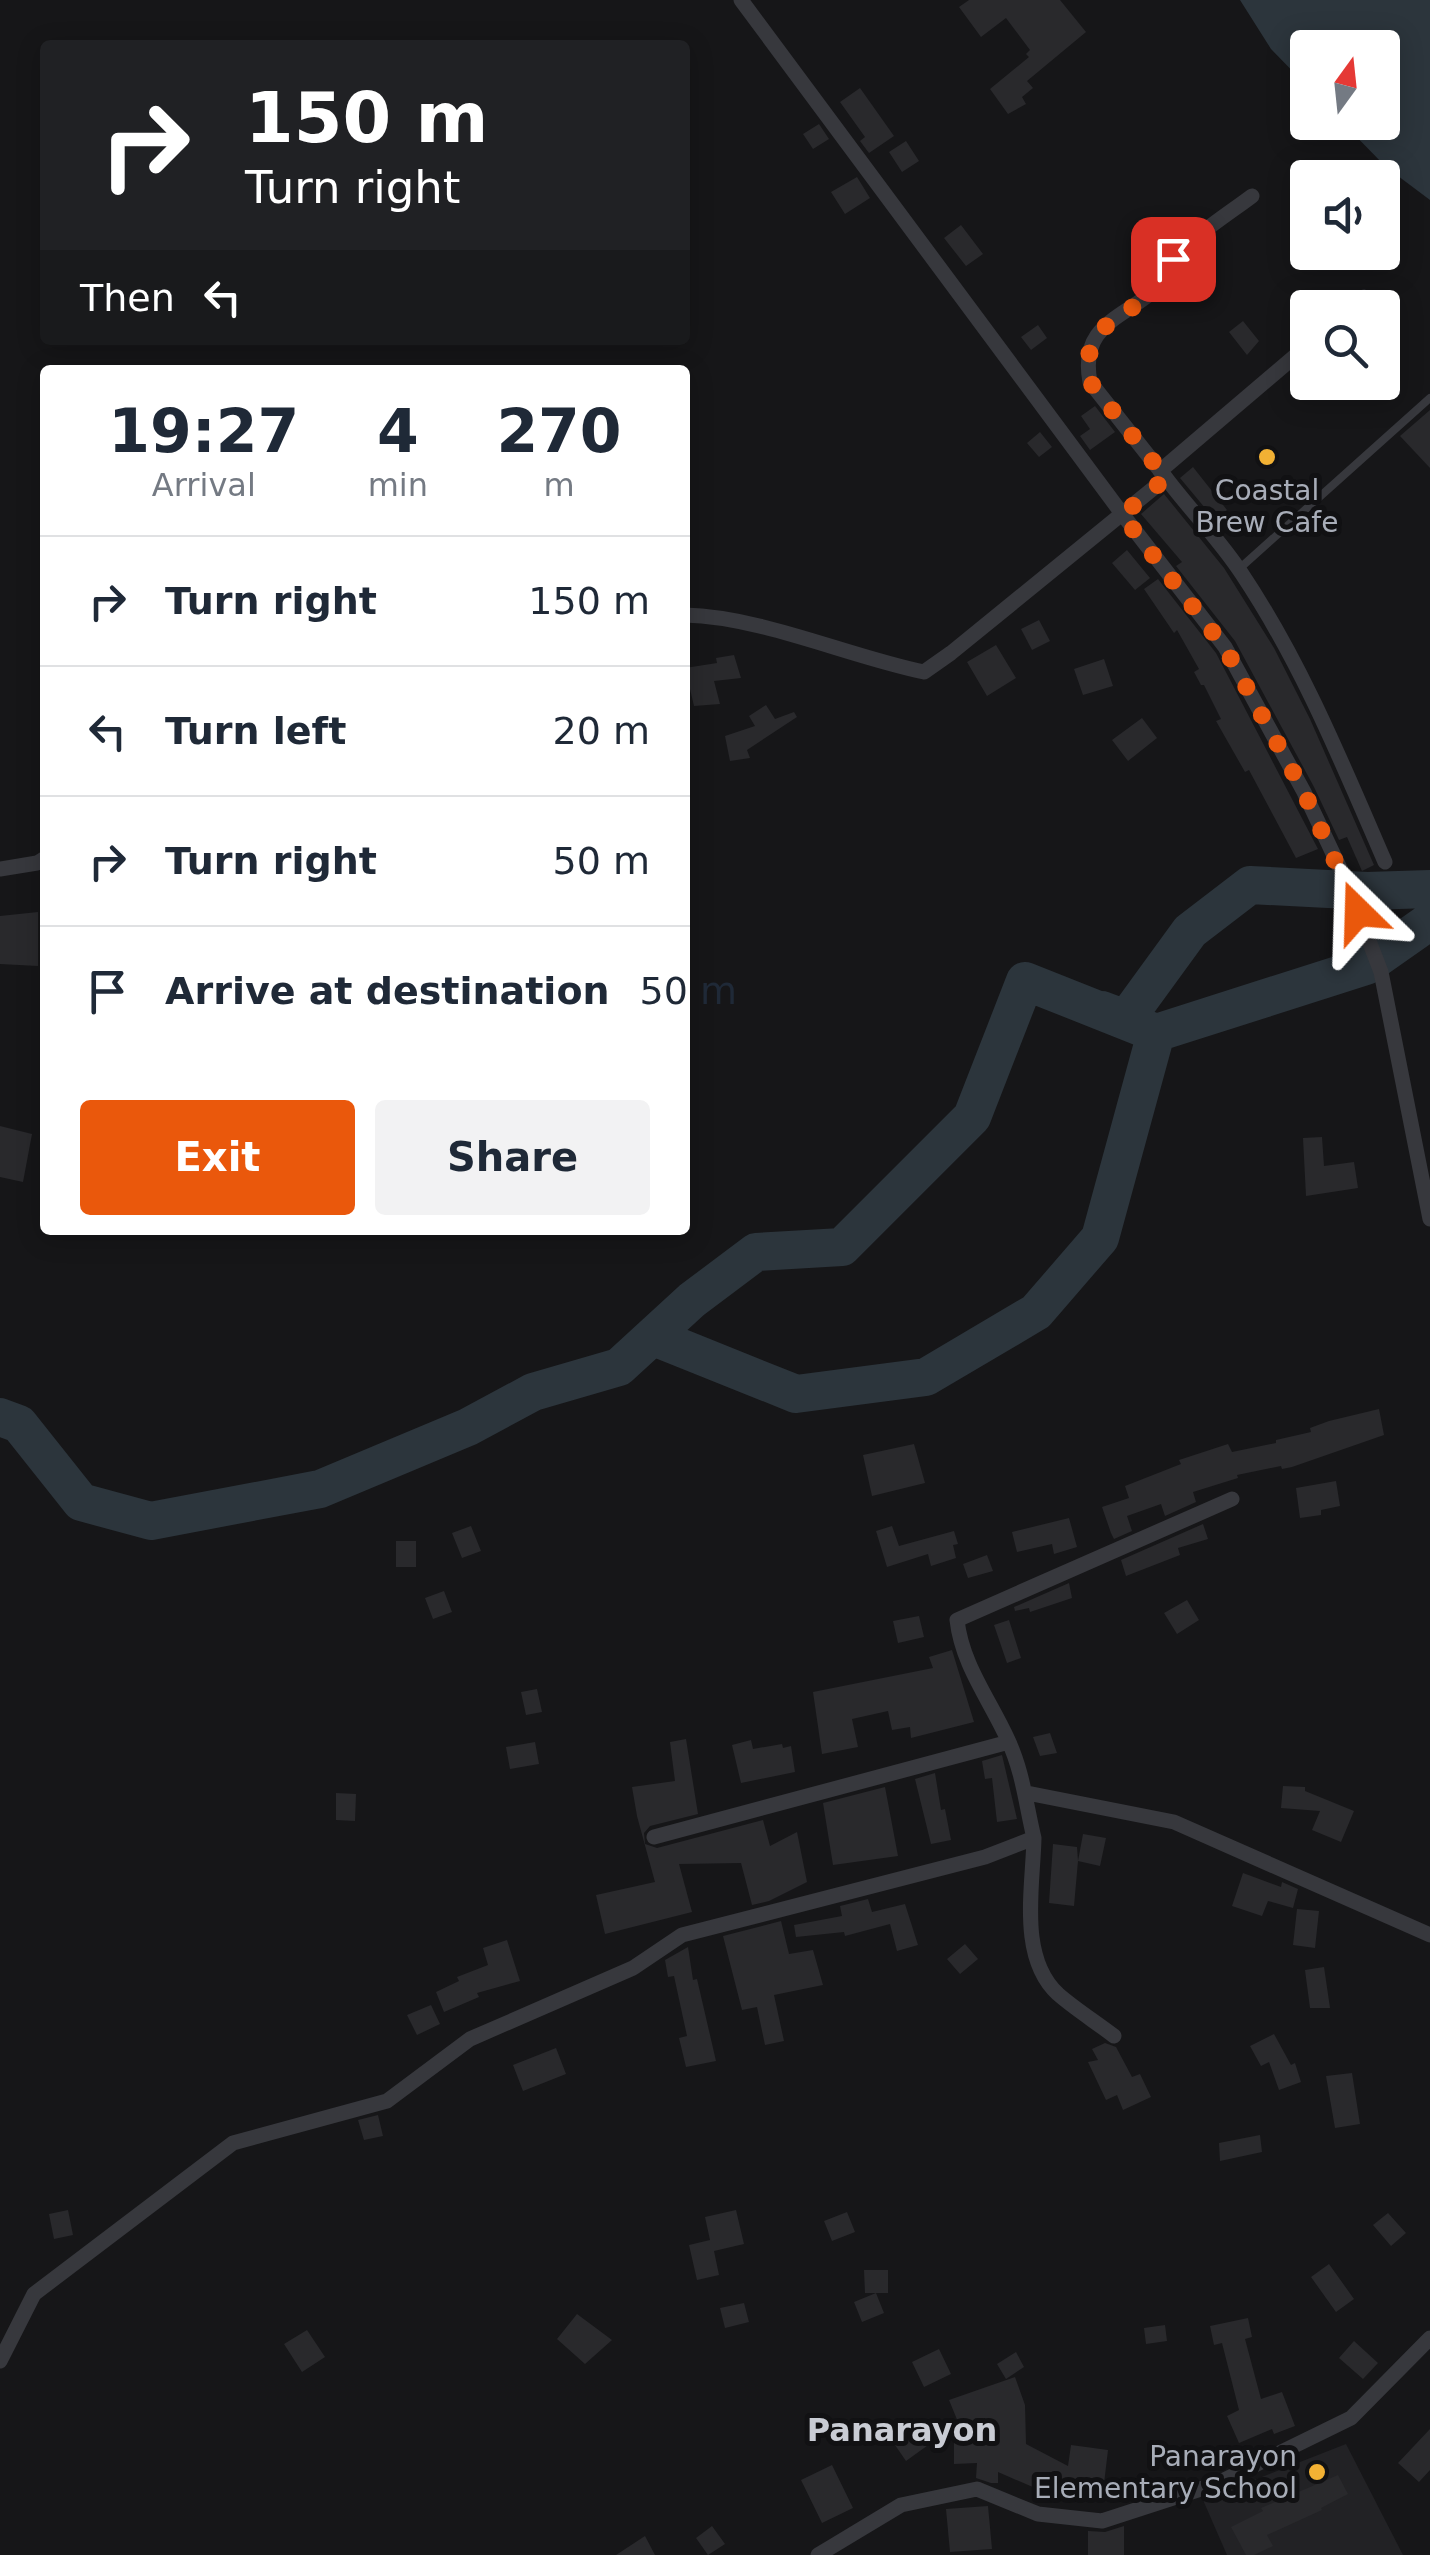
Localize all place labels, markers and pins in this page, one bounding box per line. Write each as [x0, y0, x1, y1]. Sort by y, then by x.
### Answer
pin [1131, 217, 1216, 302]
marker: Coastal Brew Cafe [1256, 446, 1278, 468]
place label: Coastal Brew Cafe [1196, 474, 1338, 539]
place label: Panarayon Elementary School [1034, 2440, 1297, 2505]
marker: Panarayon Elementary School [1306, 2461, 1328, 2483]

